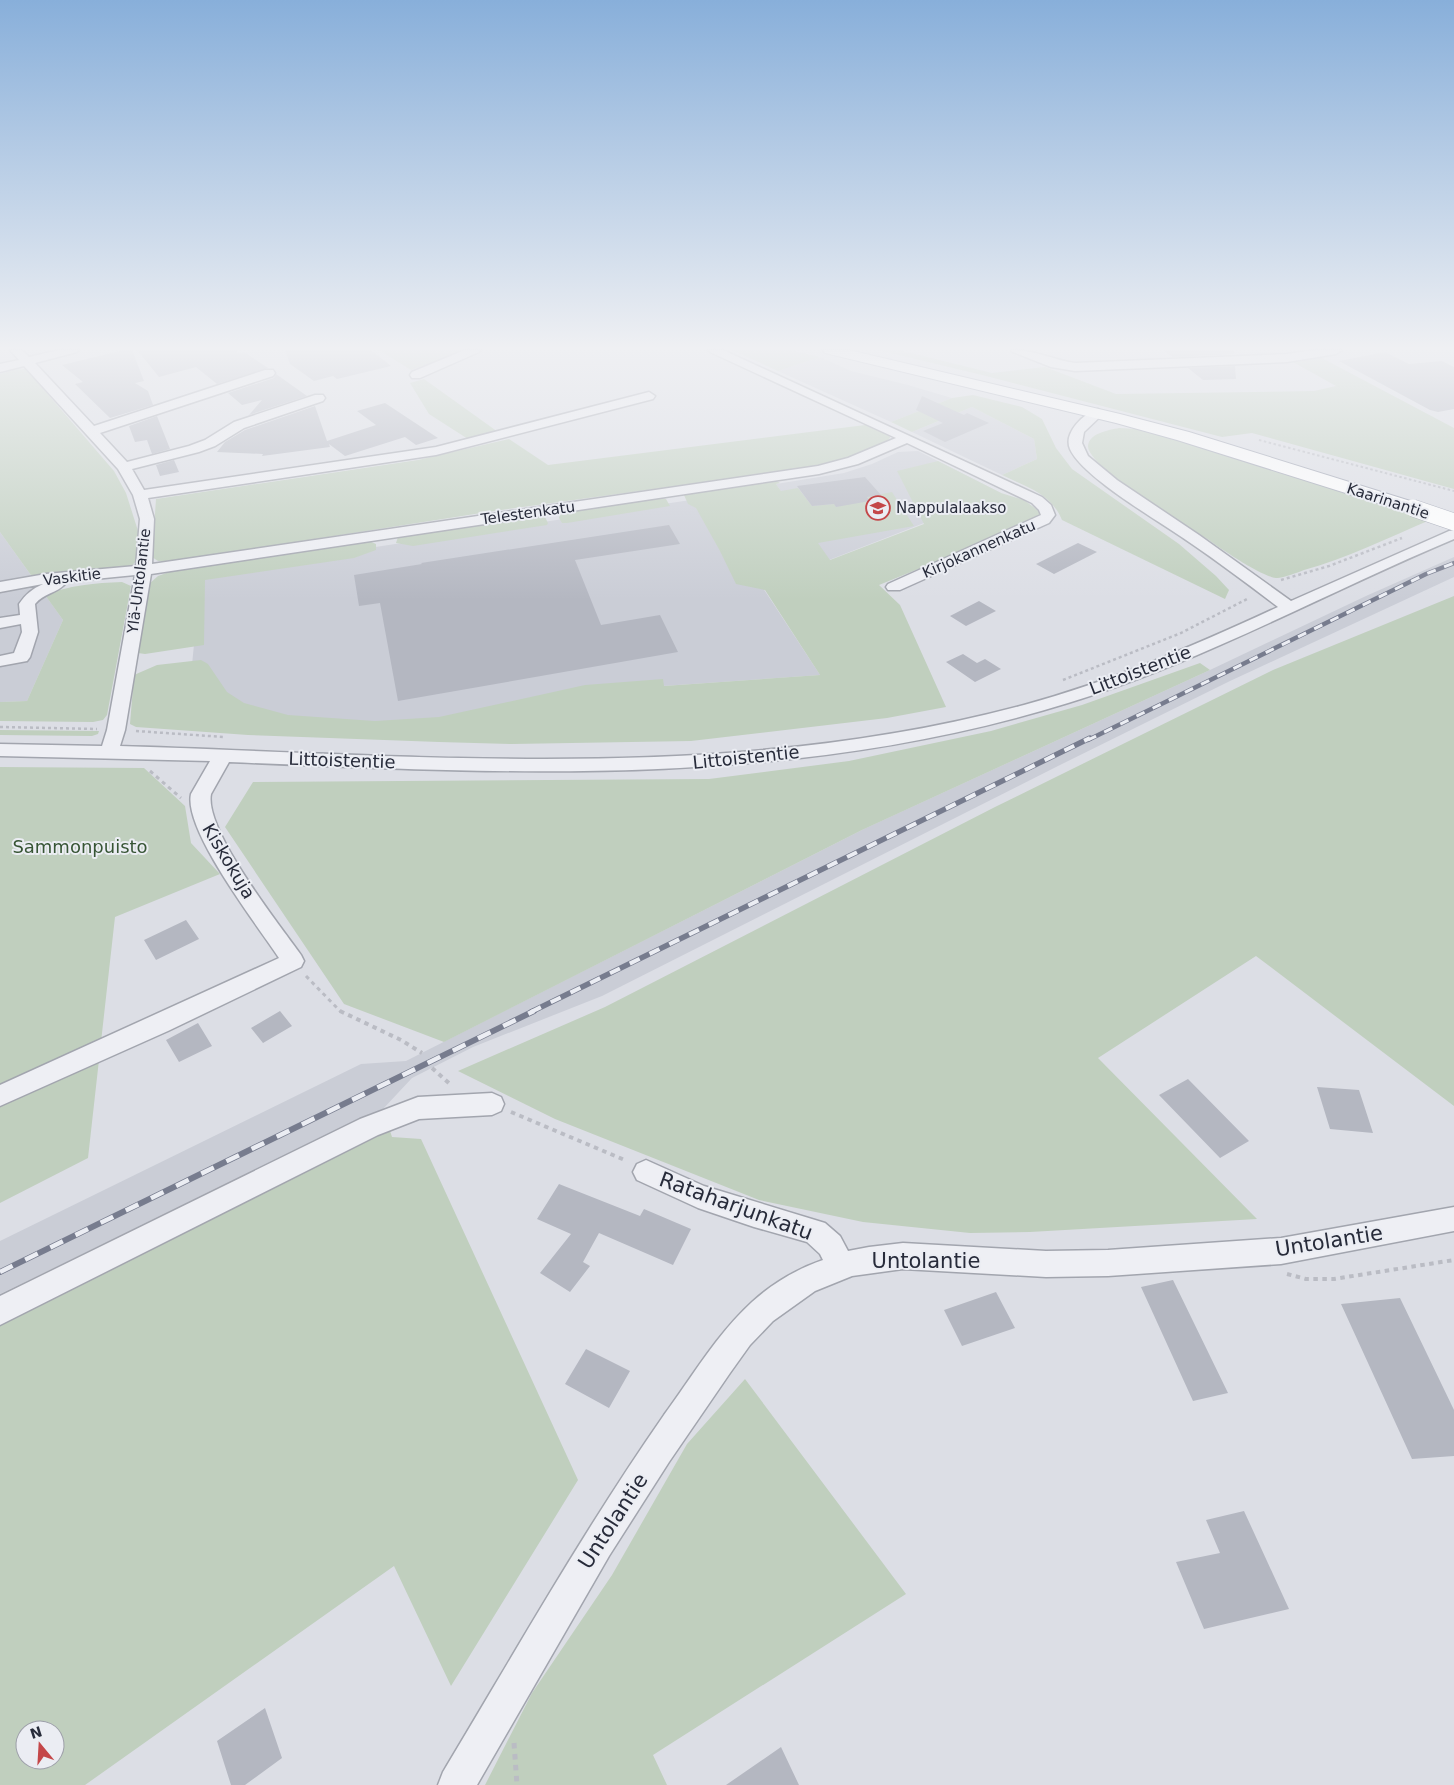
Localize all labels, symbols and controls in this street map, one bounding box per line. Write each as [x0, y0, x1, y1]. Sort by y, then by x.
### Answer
street label: Kaarinantie [1344, 479, 1432, 523]
school or university icon: Nappulalaakso [865, 495, 891, 521]
street label: Telestenkatu [479, 497, 576, 529]
place label: Nappulalaakso [896, 499, 1007, 517]
street label: Kirjokannenkatu [920, 516, 1038, 582]
street label: Ylä-Untolantie [124, 527, 154, 636]
street label: Vaskitie [42, 565, 102, 589]
street label: Littoistentie [1086, 641, 1194, 699]
street label: Littoistentie [692, 741, 800, 773]
street label: Littoistentie [288, 748, 396, 772]
street label: Kiskokuja [198, 819, 260, 903]
park label: Sammonpuisto [12, 836, 148, 857]
street label: Rataharjunkatu [656, 1167, 816, 1245]
street label: Untolantie [1273, 1221, 1385, 1261]
street label: Untolantie [872, 1249, 980, 1273]
street label: Untolantie [573, 1469, 653, 1573]
north arrow [15, 1720, 65, 1770]
text: N [28, 1723, 44, 1742]

